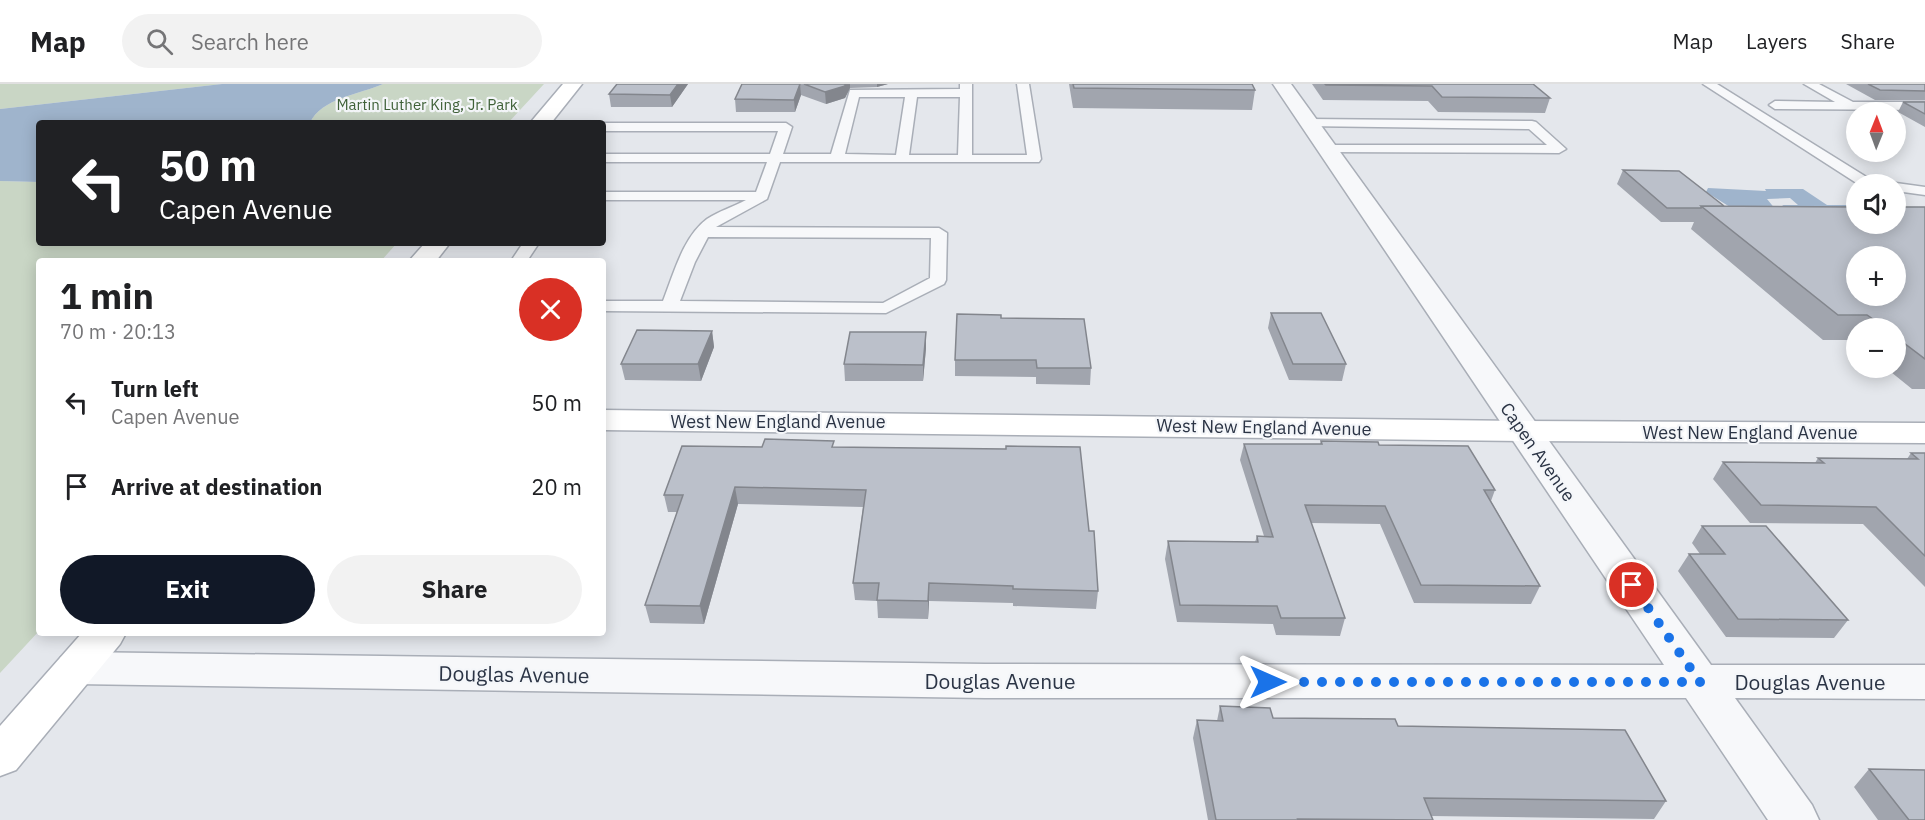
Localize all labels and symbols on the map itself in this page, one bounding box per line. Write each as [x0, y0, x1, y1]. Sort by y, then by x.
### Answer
park label: Martin Luther King, Jr. Park [336, 95, 518, 114]
north arrow [1846, 102, 1906, 162]
street label: Capen Avenue [1495, 398, 1581, 506]
street label: West New England Avenue [670, 410, 886, 433]
street label: West New England Avenue [1156, 414, 1372, 440]
street label: West New England Avenue [1642, 421, 1858, 444]
pin [1606, 559, 1657, 610]
position arrow [1236, 650, 1300, 714]
street label: Douglas Avenue [438, 659, 590, 689]
street label: Douglas Avenue [924, 667, 1076, 695]
street label: Douglas Avenue [1734, 668, 1886, 696]

